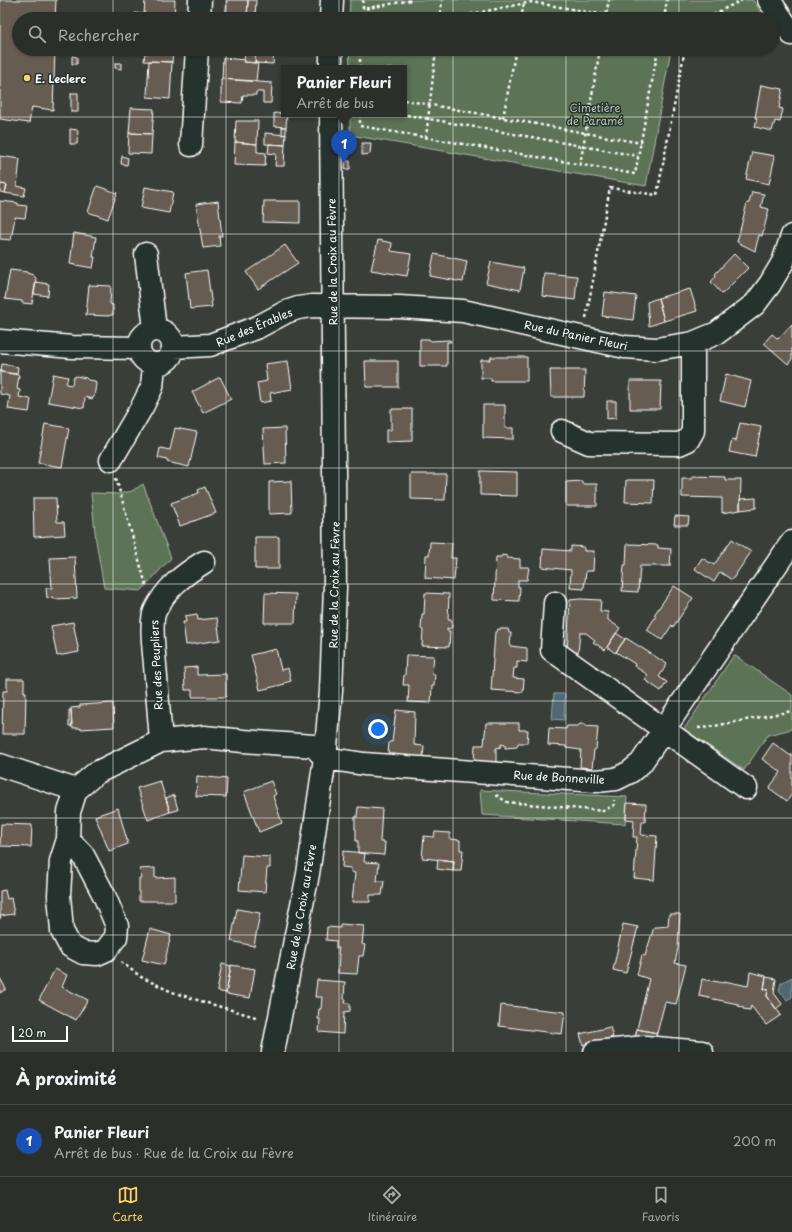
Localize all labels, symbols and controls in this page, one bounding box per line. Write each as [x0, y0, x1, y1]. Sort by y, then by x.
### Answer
search box [12, 12, 780, 56]
icon: search [26, 23, 48, 45]
text: Rechercher [58, 23, 139, 46]
popup [281, 65, 407, 117]
place label: E. Leclerc [35, 70, 87, 87]
text: Panier Fleuri [296, 70, 392, 93]
marker: E. Leclerc [22, 73, 32, 83]
text: Arrêt de bus [296, 93, 374, 112]
park label: Cimetière de Paramé [567, 99, 623, 129]
pin: 1 [331, 130, 357, 163]
street label: Rue de la Croix au Fèvre [322, 198, 342, 325]
street label: Rue des Érables [213, 303, 295, 351]
street label: Rue du Panier Fleuri [523, 316, 629, 354]
street label: Rue de la Croix au Fèvre [324, 521, 344, 648]
street label: Rue des Peupliers [145, 620, 167, 710]
your location [368, 719, 388, 739]
street label: Rue de Bonneville [513, 766, 605, 788]
street label: Rue de la Croix au Fèvre [282, 843, 320, 971]
scale bar [12, 1024, 68, 1043]
text: 20 m [18, 1024, 46, 1041]
text: À proximité [16, 1065, 116, 1091]
text: Panier Fleuri [54, 1120, 149, 1143]
text: 1 [26, 1131, 32, 1150]
text: 200 m [733, 1131, 776, 1150]
text: Arrêt de bus · Rue de la Croix au Fèvre [54, 1143, 294, 1162]
tab: Carte [112, 1184, 143, 1225]
tab: Itinéraire [368, 1184, 417, 1225]
tab: Favoris [642, 1184, 680, 1225]

